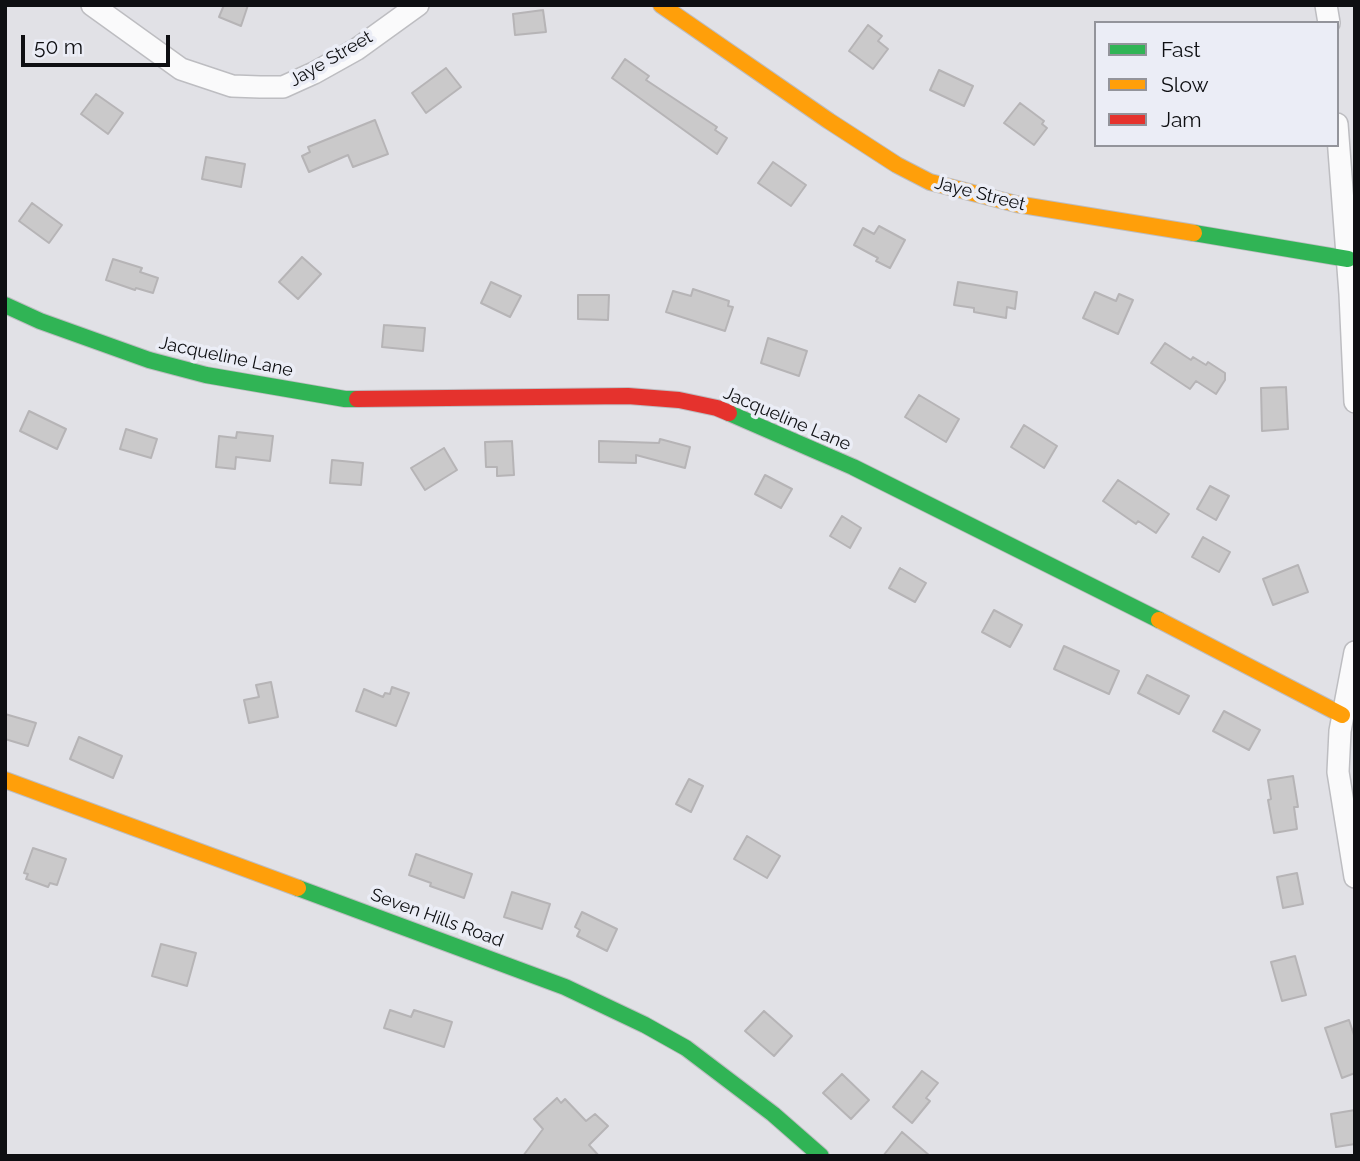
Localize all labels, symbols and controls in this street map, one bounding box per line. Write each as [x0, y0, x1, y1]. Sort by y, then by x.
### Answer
scale bar [24, 21, 173, 65]
legend [1094, 21, 1339, 147]
street label: Jaye Street [286, 27, 376, 91]
text: 50 m [34, 34, 83, 59]
text: Fast [1161, 37, 1201, 62]
text: Slow [1161, 72, 1209, 97]
text: Jam [1161, 107, 1202, 132]
street label: Jaye Street [933, 172, 1027, 216]
street label: Jacqueline Lane [157, 332, 295, 382]
street label: Jacqueline Lane [720, 382, 854, 456]
street label: Seven Hills Road [368, 884, 506, 952]

